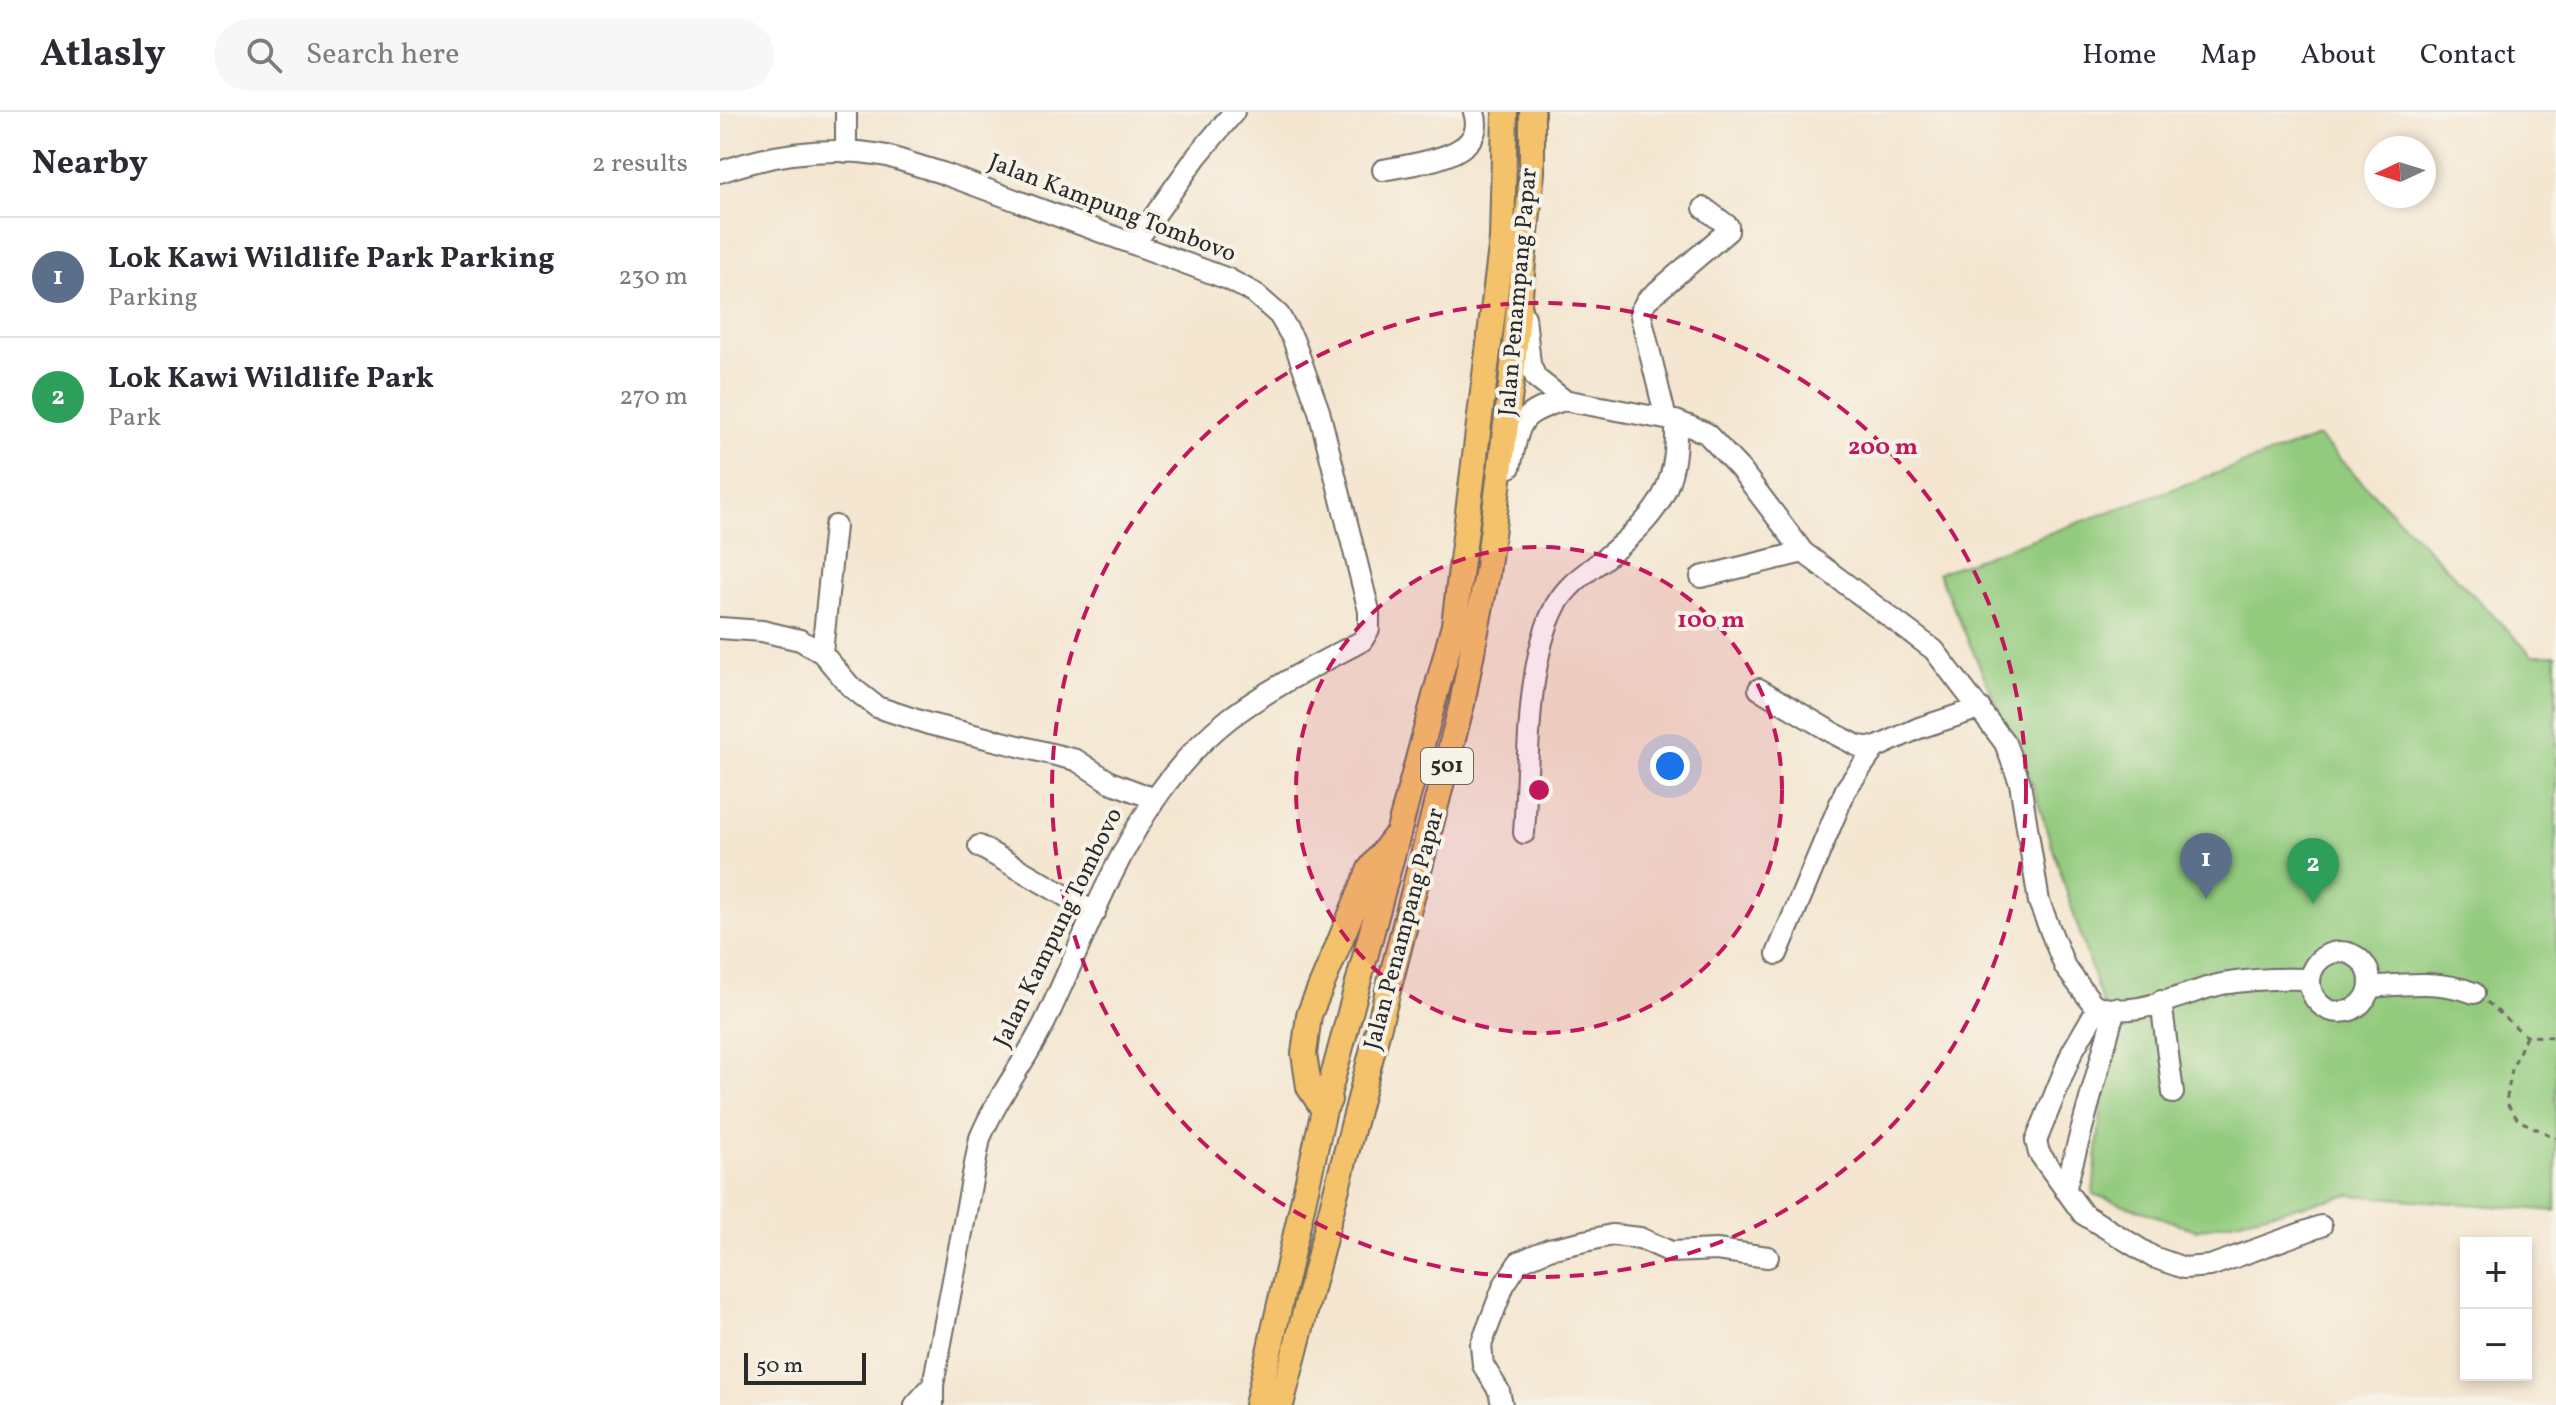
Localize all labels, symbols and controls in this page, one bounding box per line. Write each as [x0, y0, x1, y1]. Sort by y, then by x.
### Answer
search box [214, 19, 774, 91]
text: Atlasly [40, 29, 166, 82]
icon: search [242, 33, 286, 77]
text: Search here [306, 34, 459, 76]
text: Home [2082, 36, 2156, 75]
text: Map [2200, 36, 2256, 75]
text: About [2300, 36, 2376, 75]
text: Contact [2420, 36, 2516, 75]
north arrow [2364, 136, 2436, 208]
text: Nearby [32, 141, 148, 188]
text: 2 results [592, 146, 688, 182]
street label: Jalan Kampung Tombovo [983, 146, 1241, 272]
street label: Jalan Penampang Papar [1491, 166, 1547, 418]
text: Lok Kawi Wildlife Park Parking [108, 238, 555, 280]
text: 1 [53, 259, 63, 295]
text: 230 m [618, 259, 688, 295]
text: Parking [108, 280, 198, 316]
text: Lok Kawi Wildlife Park [108, 358, 434, 400]
text: 2 [51, 379, 65, 415]
text: 270 m [619, 379, 688, 415]
text: Park [108, 400, 161, 436]
text: 200 m [1848, 431, 1918, 465]
text: 100 m [1677, 604, 1745, 638]
your location [1650, 746, 1690, 786]
road number: 501 [1421, 748, 1473, 784]
centre of rings [1525, 776, 1553, 804]
street label: Jalan Kampung Tombovo [986, 802, 1132, 1054]
street label: Jalan Penampang Papar [1356, 804, 1454, 1054]
pin: 1 [2180, 833, 2232, 899]
pin: 2 [2287, 838, 2339, 904]
map controls [2460, 1237, 2532, 1381]
button: + [2460, 1237, 2532, 1309]
button: − [2460, 1309, 2532, 1381]
scale bar [744, 1349, 866, 1385]
text: 50 m [756, 1351, 803, 1382]

